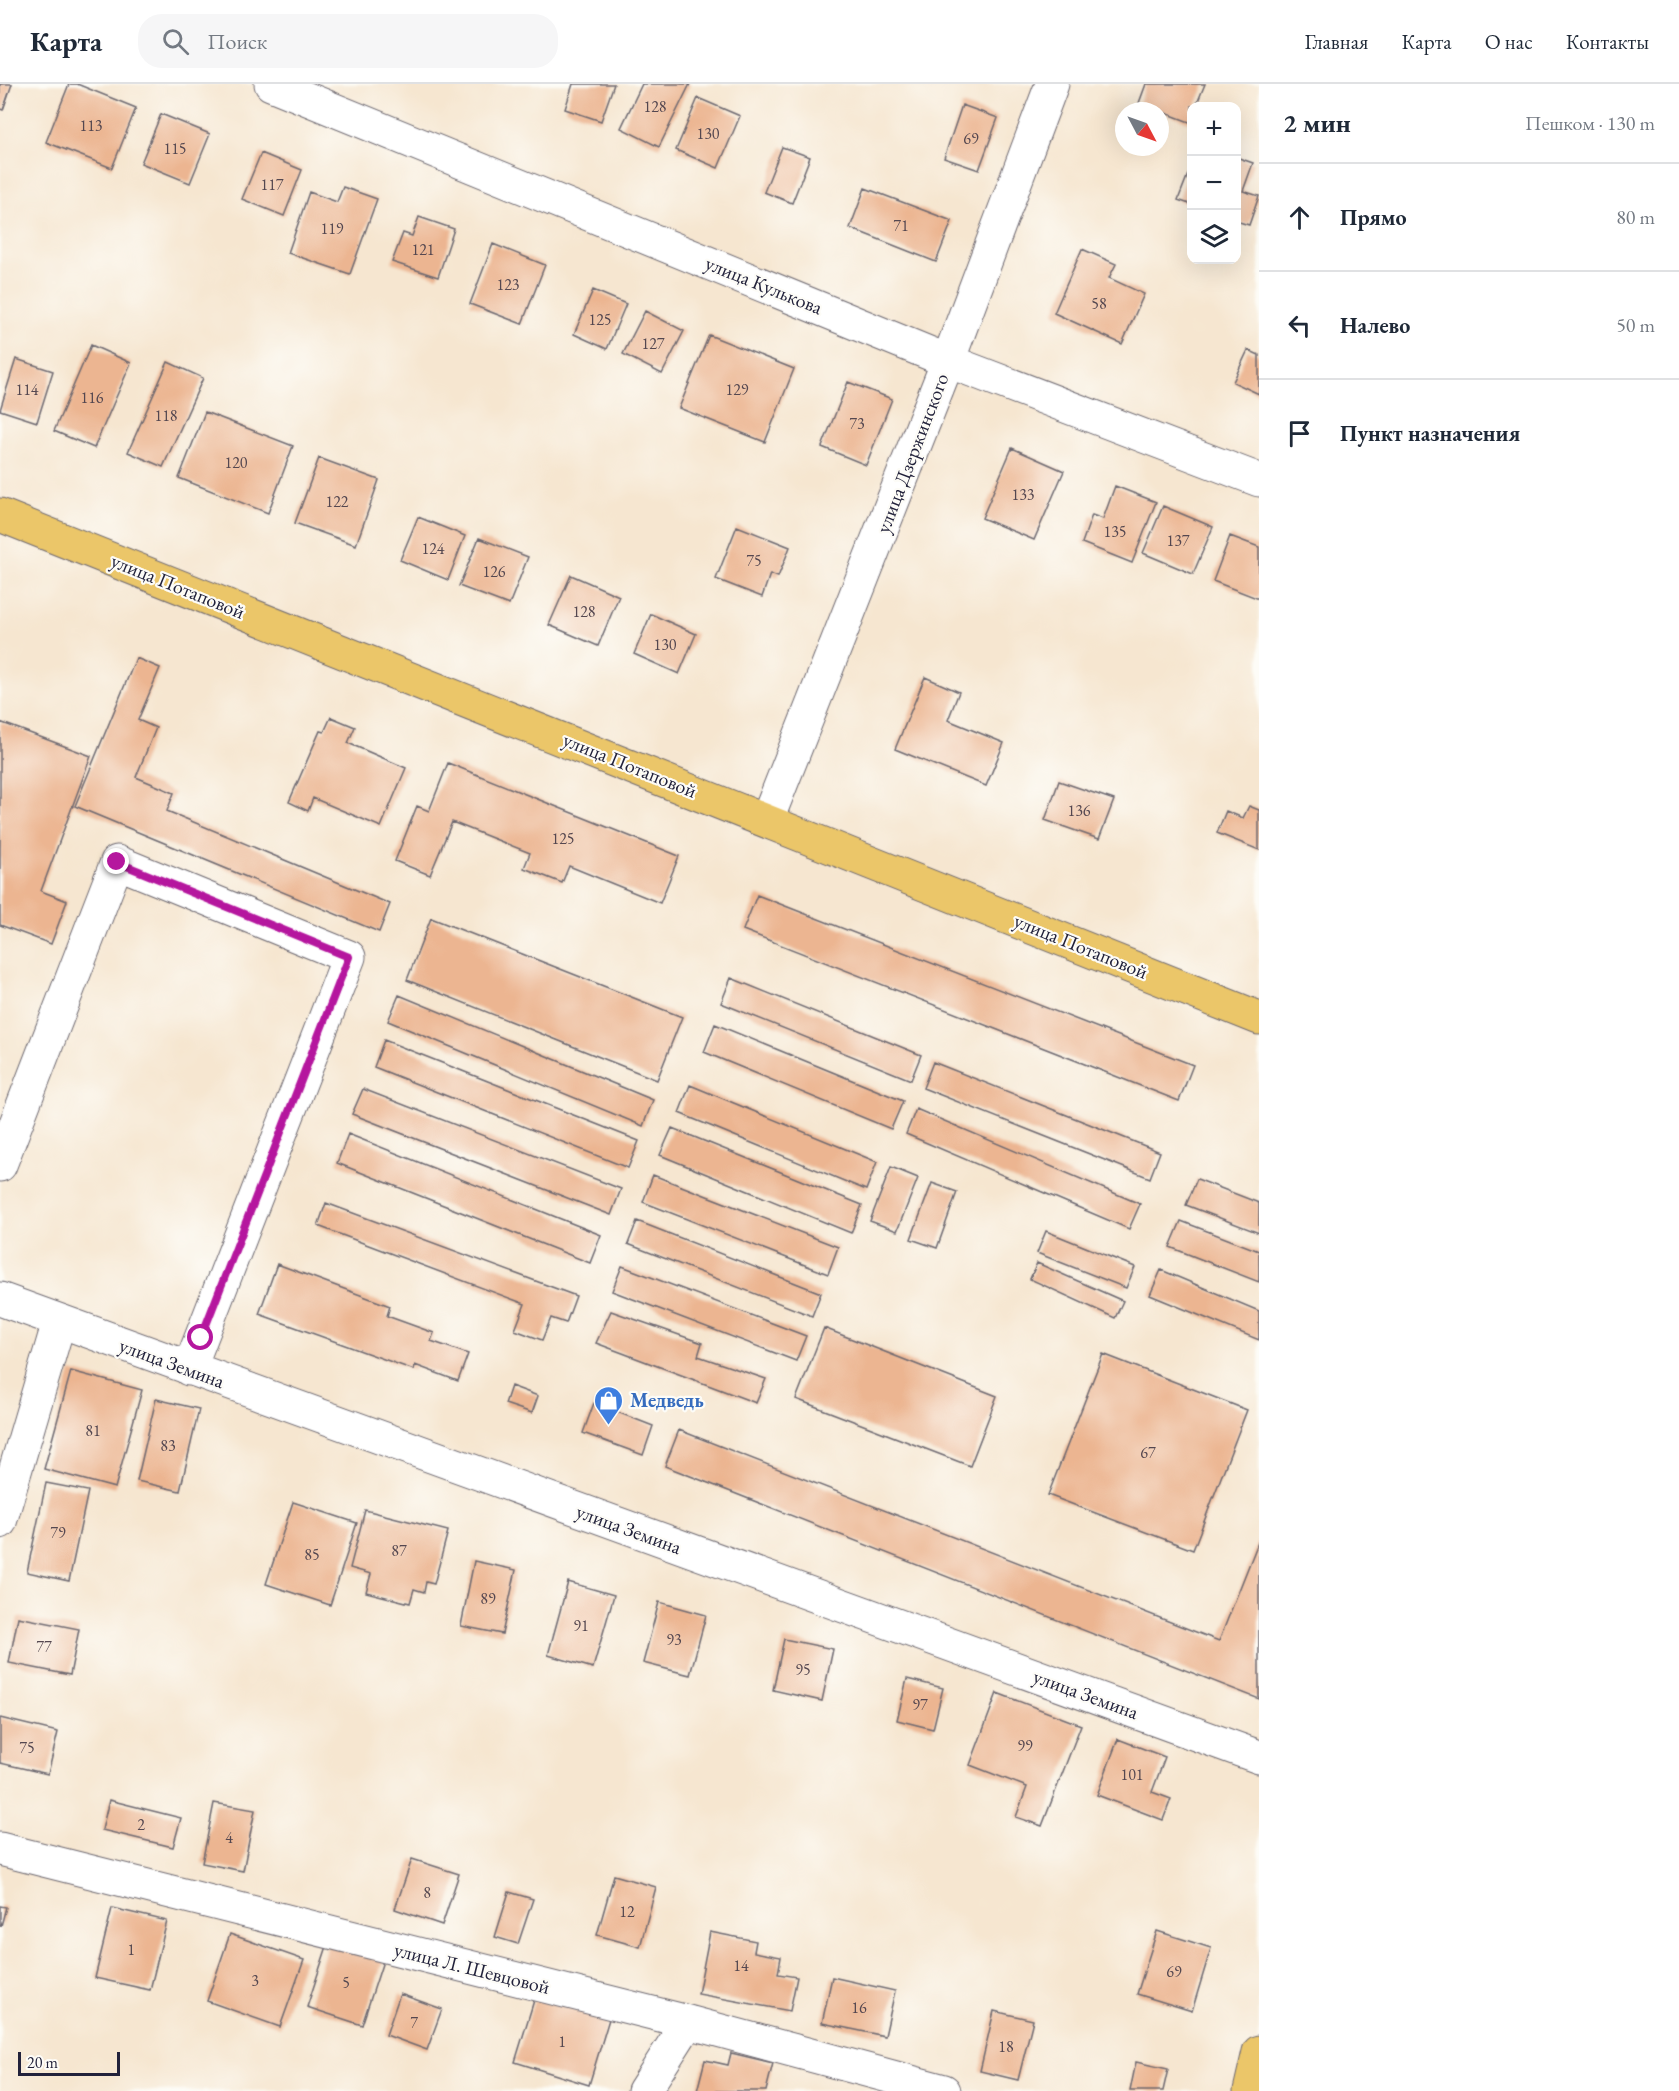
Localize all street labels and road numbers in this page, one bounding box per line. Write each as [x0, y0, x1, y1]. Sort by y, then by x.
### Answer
street label: улица Кулькова [701, 250, 827, 320]
street label: улица Дзержинского [870, 369, 954, 537]
street label: улица Потаповой [107, 547, 249, 625]
street label: улица Потаповой [559, 726, 701, 804]
street label: улица Потаповой [1010, 907, 1152, 985]
street label: улица Земина [116, 1332, 228, 1394]
street label: улица Земина [573, 1498, 685, 1560]
street label: улица Земина [1030, 1663, 1142, 1725]
street label: улица Л. Шевцовой [391, 1936, 553, 2000]

